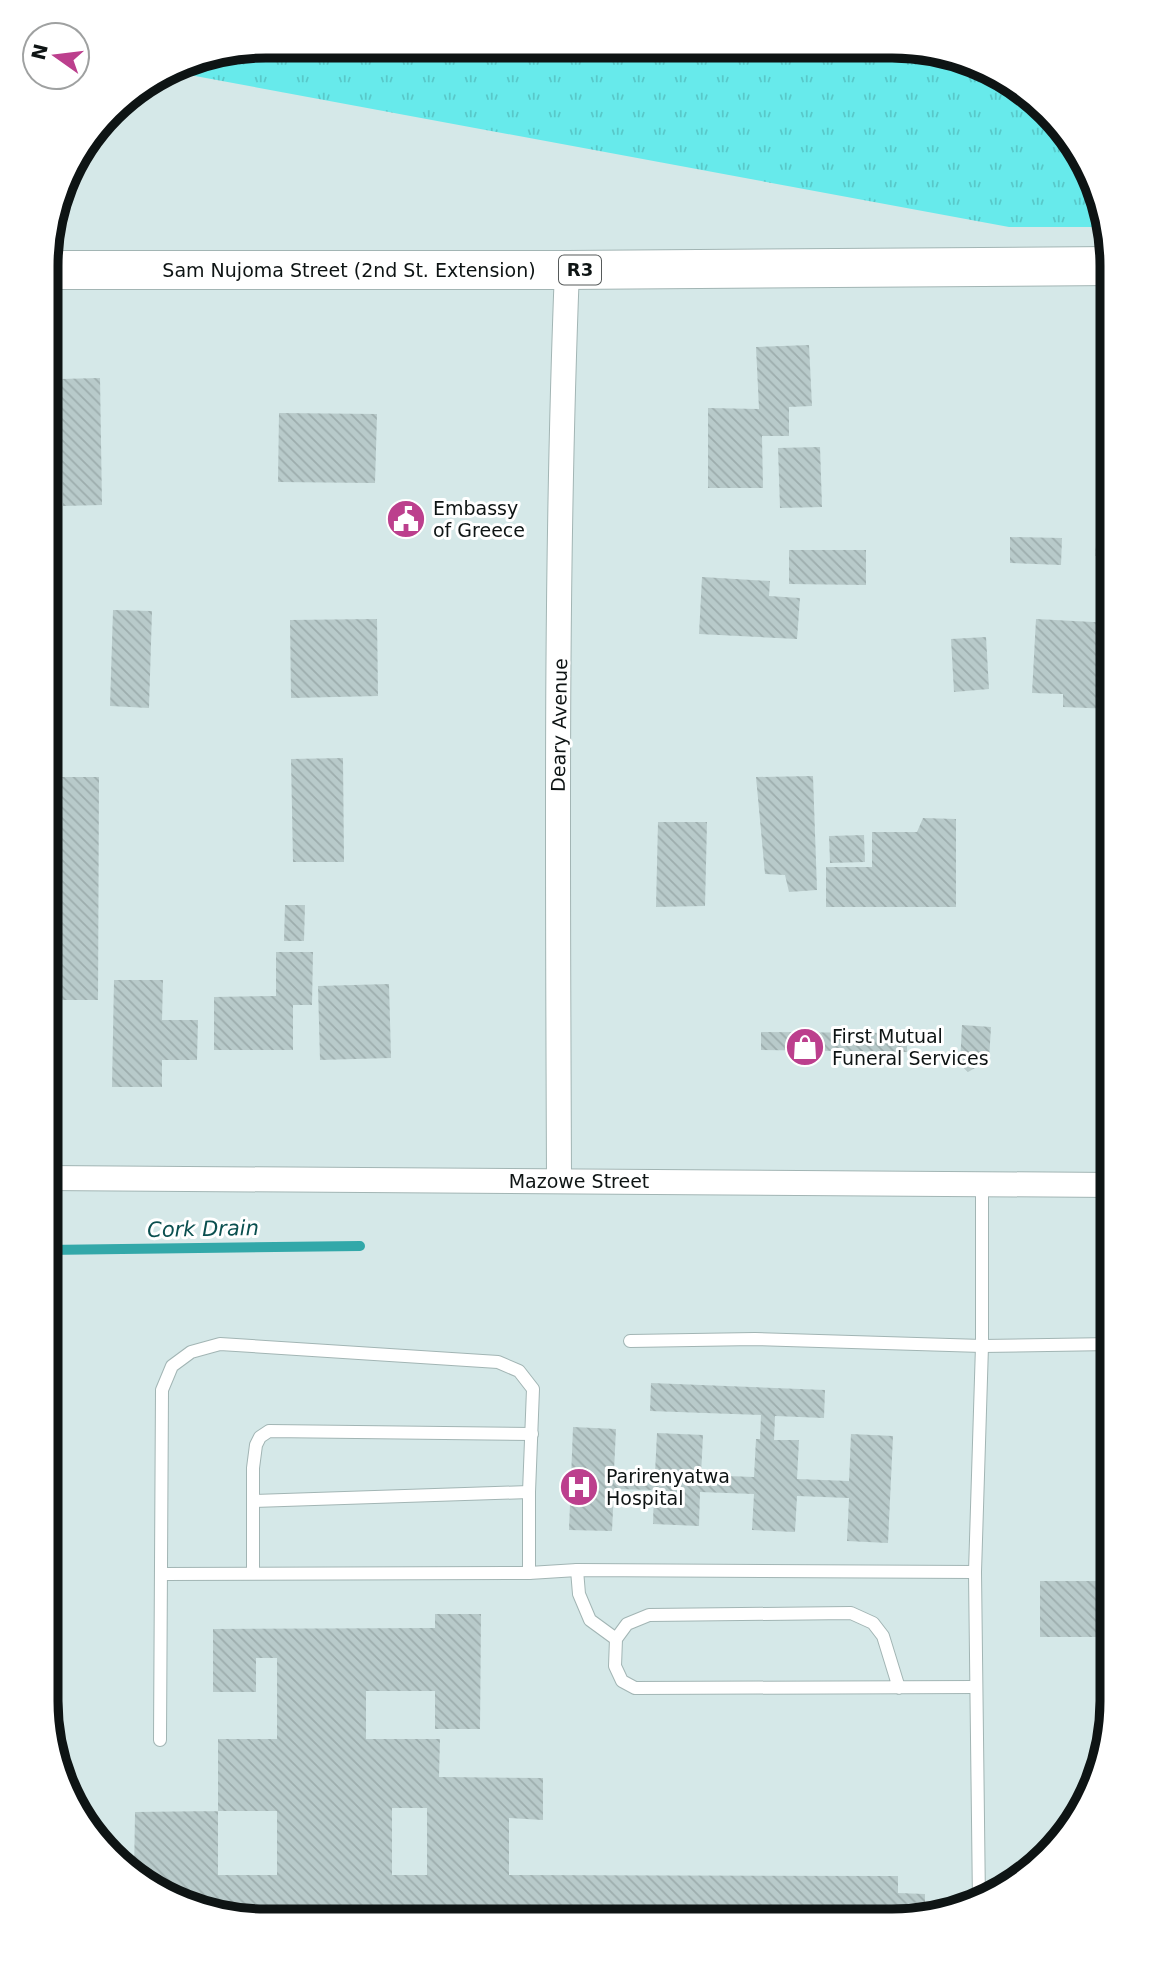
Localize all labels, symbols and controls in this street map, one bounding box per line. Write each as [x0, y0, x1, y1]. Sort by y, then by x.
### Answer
north arrow [21, 21, 91, 91]
text: N [27, 42, 52, 62]
road number: R3 [559, 256, 601, 284]
street label: Sam Nujoma Street (2nd St. Extension) [162, 259, 536, 281]
place label: Embassy of Greece [433, 497, 525, 541]
public building icon: Embassy of Greece [385, 498, 427, 540]
street label: Deary Avenue [547, 658, 571, 792]
place label: First Mutual Funeral Services [832, 1025, 989, 1069]
shop icon: First Mutual Funeral Services [784, 1026, 826, 1068]
street label: Mazowe Street [509, 1170, 649, 1192]
water label: Cork Drain [147, 1216, 259, 1242]
place label: Parirenyatwa Hospital [606, 1465, 730, 1509]
hospital icon: Parirenyatwa Hospital [558, 1466, 600, 1508]

